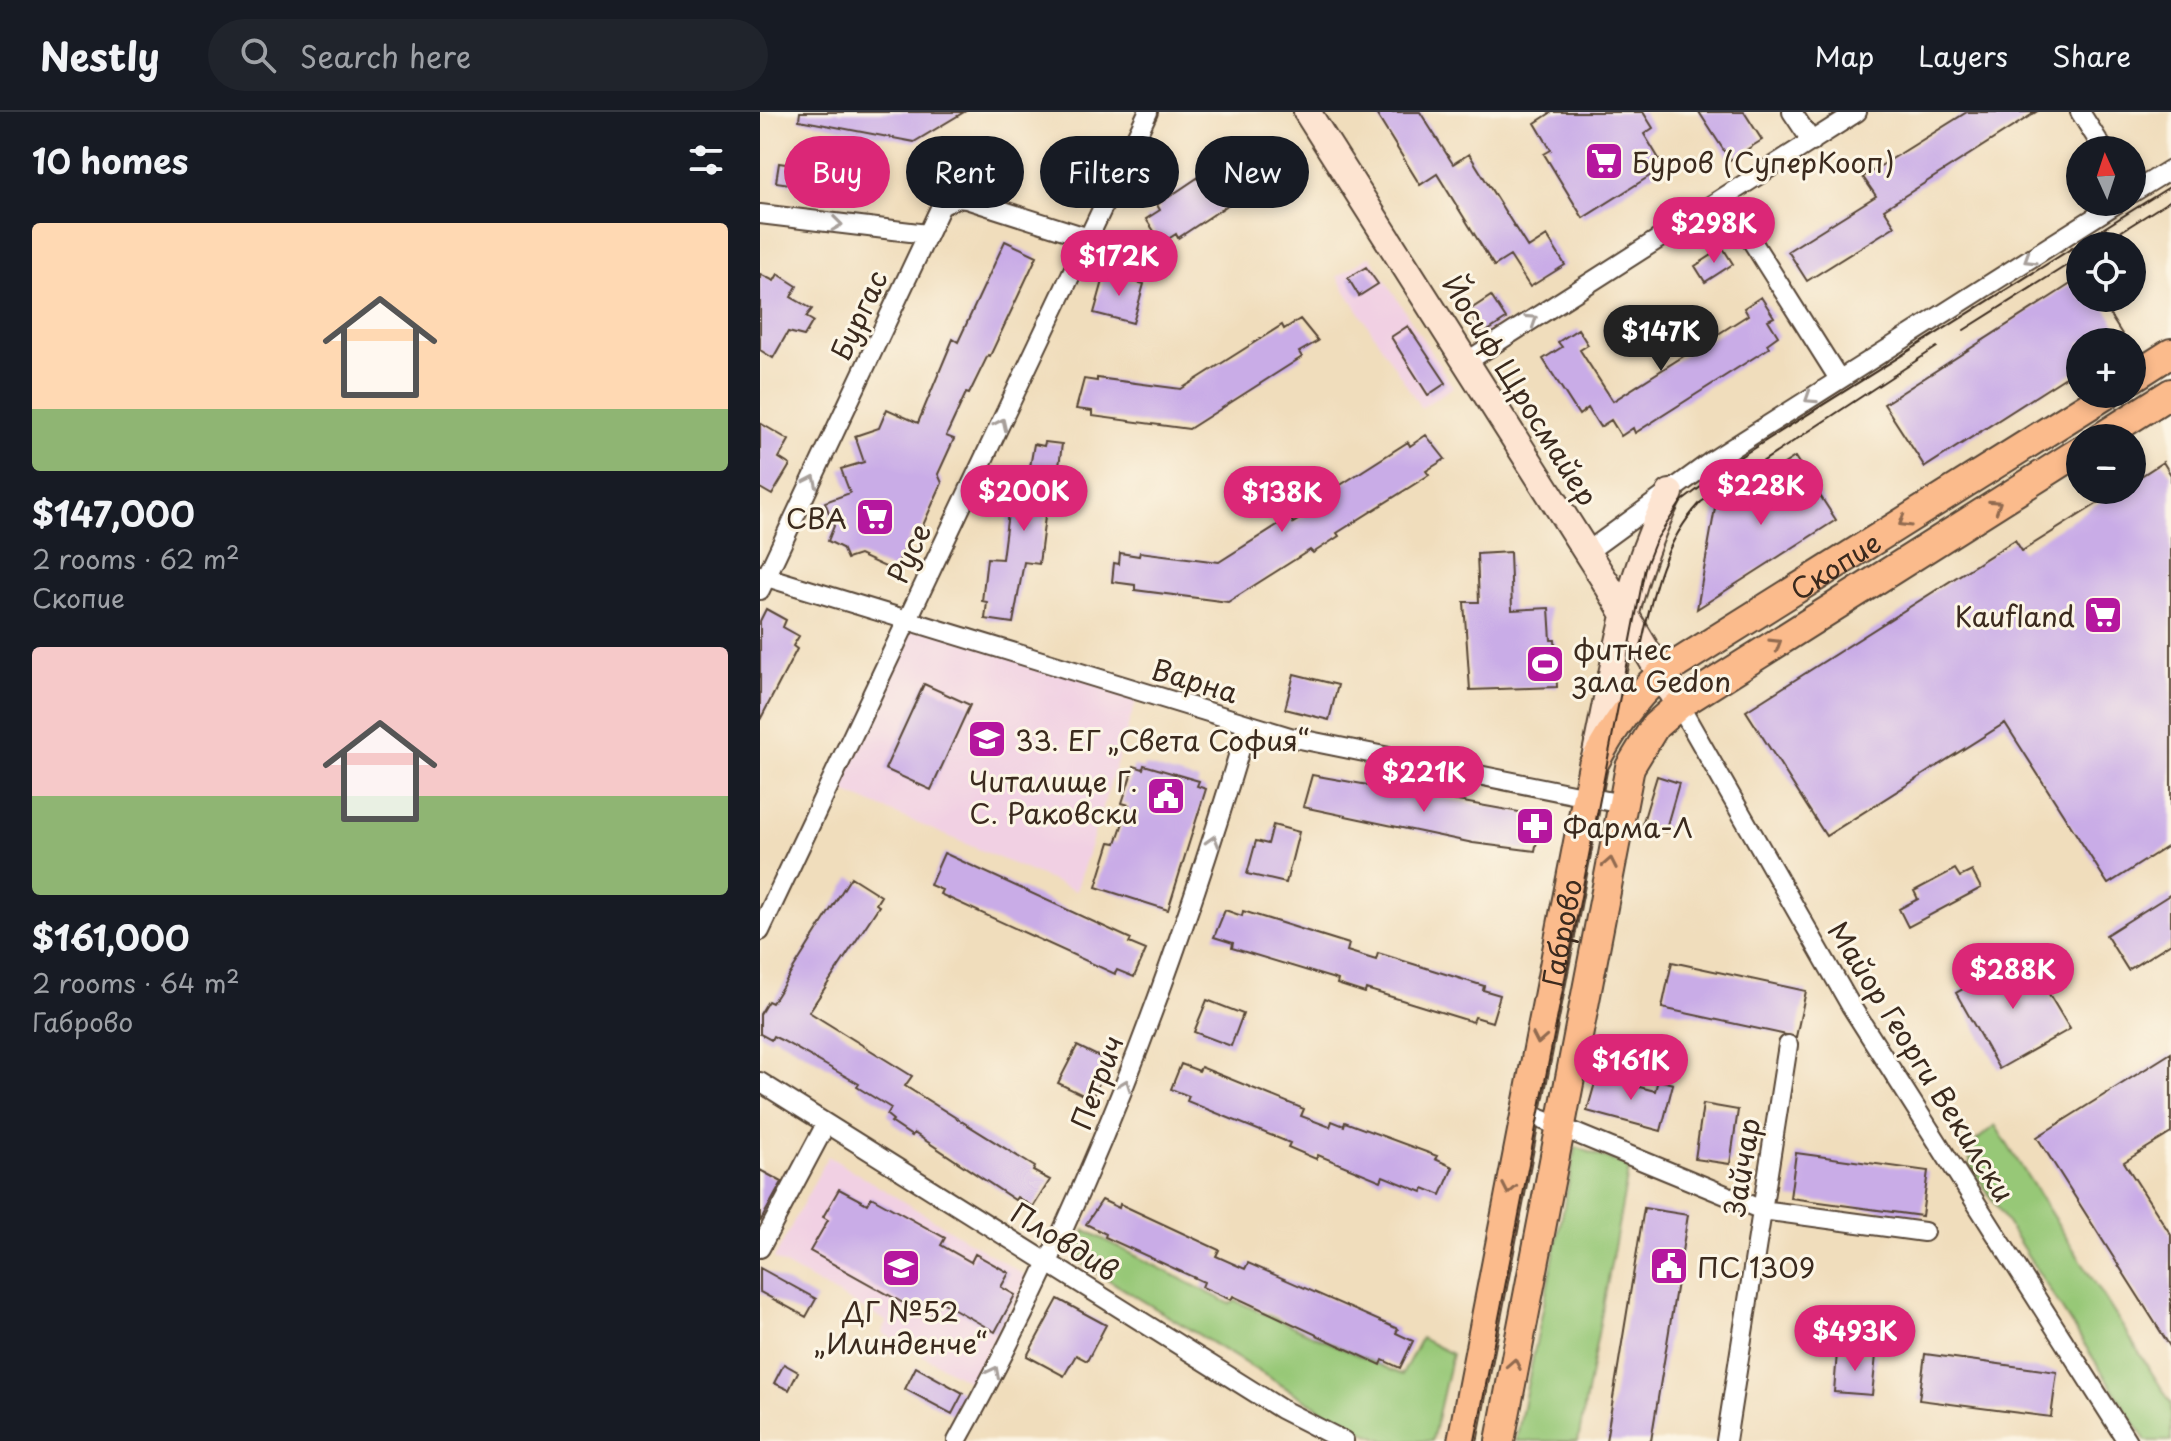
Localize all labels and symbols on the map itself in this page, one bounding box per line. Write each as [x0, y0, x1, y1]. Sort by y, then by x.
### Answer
north arrow [2066, 136, 2146, 216]
supermarket icon: Буров (СуперКооп) [1583, 140, 1625, 182]
place label: Буров (СуперКооп) [1632, 140, 1895, 183]
pin: $298K [1658, 197, 1770, 265]
one-way arrow [831, 215, 844, 232]
pin: $172K [1063, 230, 1175, 298]
one-way arrow [2023, 249, 2038, 264]
street label: Бургас [818, 263, 898, 367]
street label: Йосиф Щросмайер [1432, 266, 1610, 514]
pin: $147K [1605, 305, 1717, 373]
one-way arrow [1523, 315, 1537, 330]
one-way arrow [1804, 388, 1819, 403]
one-way arrow [991, 417, 1007, 432]
pin: $228K [1705, 459, 1817, 527]
pin: $200K [968, 465, 1080, 533]
pin: $138K [1226, 466, 1338, 534]
one-way arrow [802, 475, 818, 489]
place label: CBA [786, 496, 847, 539]
supermarket icon: CBA [854, 496, 896, 538]
one-way arrow [1987, 499, 2001, 514]
one-way arrow [1898, 512, 1913, 527]
street label: Русе [875, 515, 941, 591]
street label: Скопие [1781, 520, 1889, 610]
place label: Kaufland [1955, 594, 2075, 637]
supermarket icon: Kaufland [2082, 594, 2124, 636]
place label: фитнес зала Gedon [1572, 627, 1731, 702]
one-way arrow [1767, 638, 1782, 653]
sports icon: фитнес зала Gedon [1524, 643, 1566, 685]
street label: Варна [1147, 647, 1244, 714]
school or university icon: 33. ЕГ „Света София“ [966, 718, 1008, 760]
place label: 33. ЕГ „Света София“ [1015, 718, 1309, 761]
pin: $221K [1368, 746, 1480, 814]
place label: Читалище Г. С. Раковски [969, 759, 1138, 834]
public building icon: Читалище Г. С. Раковски [1145, 775, 1187, 817]
pharmacy icon: Фарма-Л [1514, 805, 1556, 847]
place label: Фарма-Л [1563, 805, 1693, 848]
one-way arrow [1204, 834, 1220, 848]
one-way arrow [1601, 856, 1618, 870]
street label: Габрово [1529, 875, 1592, 990]
street label: Майор Георги Векилски [1818, 912, 2026, 1210]
pin: $288K [1957, 943, 2069, 1011]
street label: Петрич [1058, 1028, 1134, 1136]
one-way arrow [1531, 1032, 1548, 1045]
pin: $161K [1575, 1034, 1687, 1102]
one-way arrow [1115, 1079, 1131, 1093]
street label: Зайчар [1712, 1115, 1770, 1219]
one-way arrow [1501, 1182, 1518, 1196]
street label: Пловдив [1003, 1191, 1127, 1291]
public building icon: ПС 1309 [1648, 1245, 1690, 1287]
place label: ПС 1309 [1697, 1245, 1815, 1288]
school or university icon: ДГ №52 „Илинденче“ [880, 1247, 922, 1289]
place label: ДГ №52 „Илинденче“ [815, 1289, 987, 1364]
pin: $493K [1799, 1305, 1911, 1373]
one-way arrow [1505, 1358, 1522, 1372]
one-way arrow [985, 1366, 1000, 1381]

